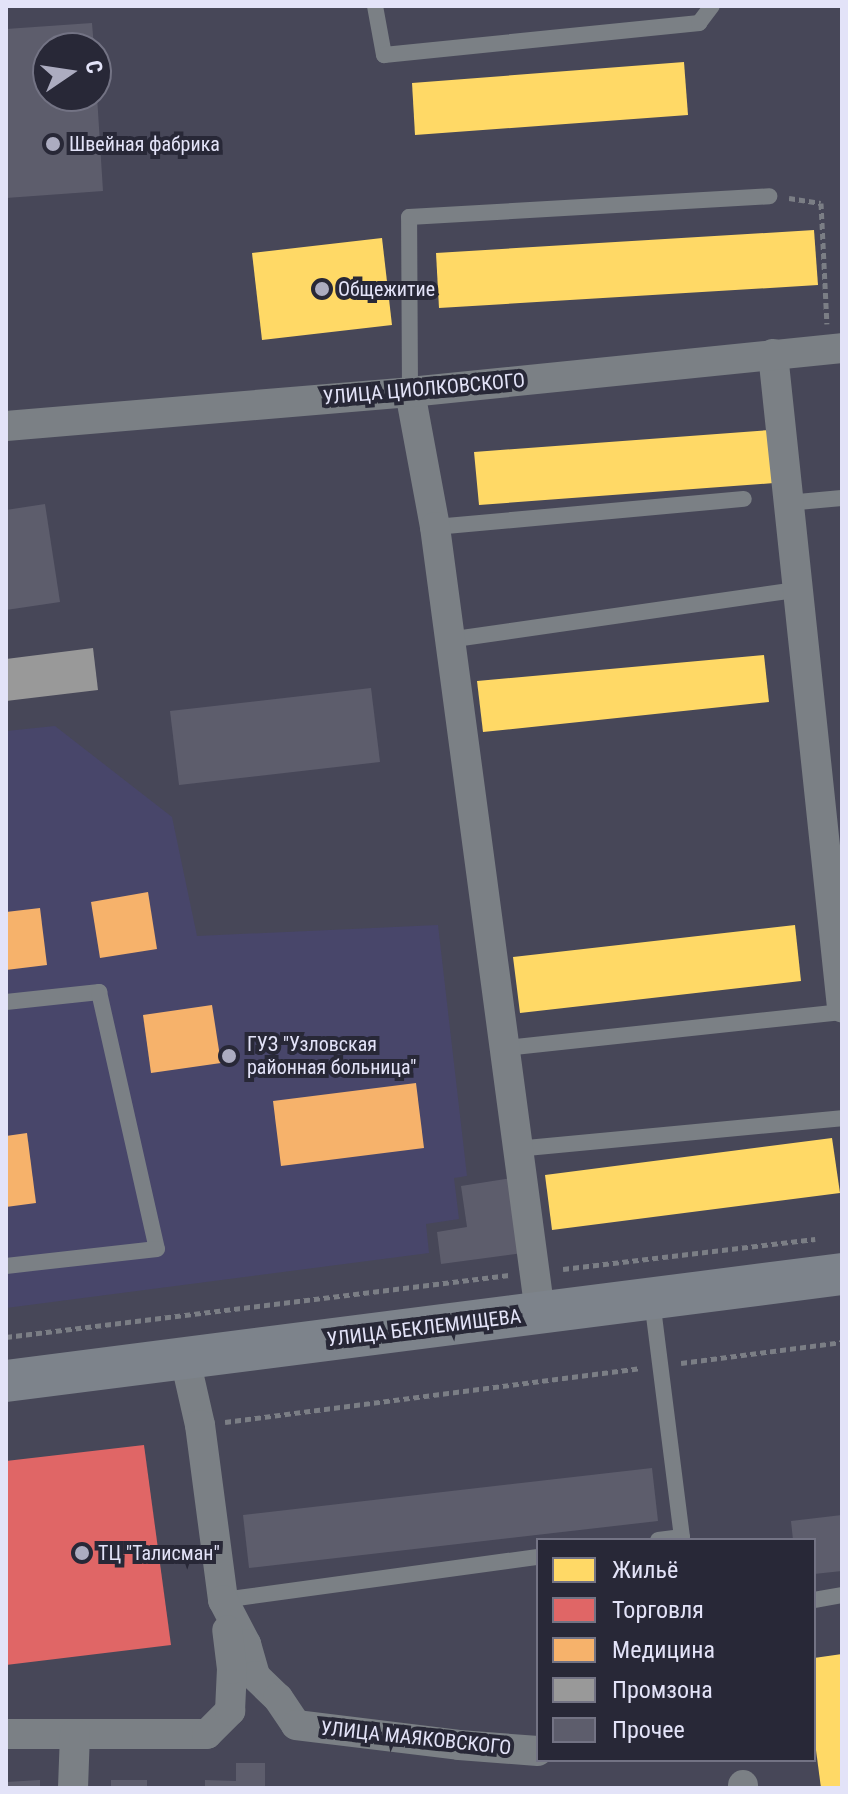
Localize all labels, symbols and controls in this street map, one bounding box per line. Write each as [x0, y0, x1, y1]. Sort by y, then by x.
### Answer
north arrow [32, 32, 112, 112]
text: С [80, 58, 108, 76]
place label: Швейная фабрика [69, 132, 220, 156]
marker: Швейная фабрика [44, 135, 62, 153]
place label: Общежитие [338, 277, 435, 301]
marker: Общежитие [313, 280, 331, 298]
street label: УЛИЦА ЦИОЛКОВСКОГО [322, 368, 526, 410]
place label: ГУЗ "Узловская районная больница" [247, 1032, 416, 1079]
marker: ГУЗ "Узловская районная больница" [218, 1045, 240, 1067]
street label: УЛИЦА БЕКЛЕМИЩЕВА [326, 1304, 522, 1352]
legend [536, 1538, 816, 1762]
place label: ТЦ "Талисман" [98, 1541, 220, 1565]
marker: ТЦ "Талисман" [73, 1544, 91, 1562]
text: Жильё [612, 1556, 678, 1584]
text: Торговля [612, 1596, 704, 1624]
text: Медицина [612, 1636, 715, 1664]
text: Промзона [612, 1676, 713, 1704]
street label: УЛИЦА МАЯКОВСКОГО [319, 1716, 513, 1760]
text: Прочее [612, 1716, 685, 1744]

